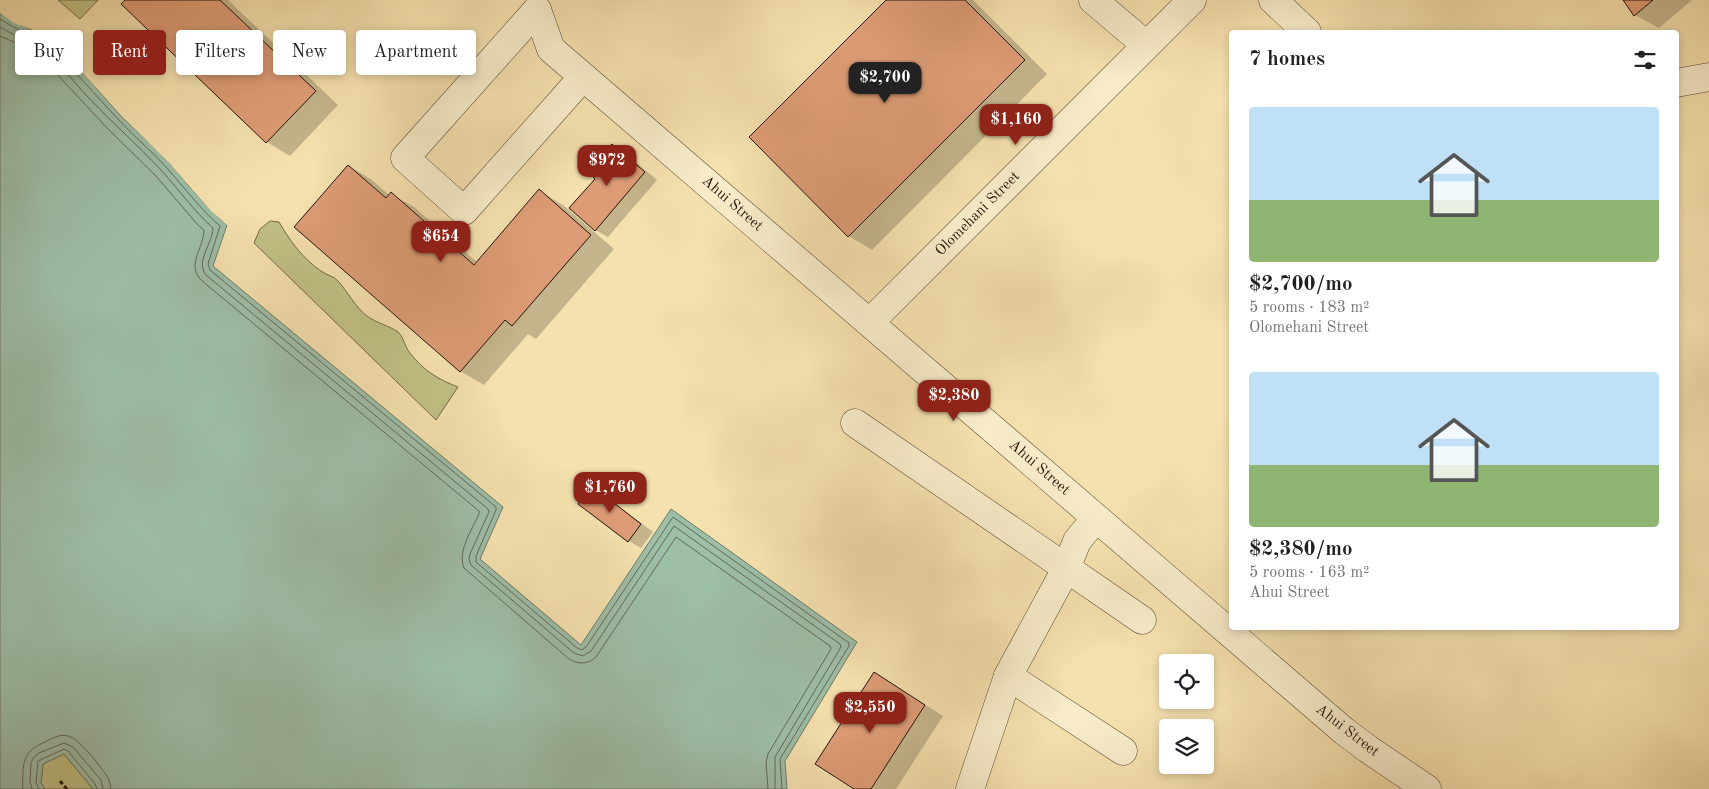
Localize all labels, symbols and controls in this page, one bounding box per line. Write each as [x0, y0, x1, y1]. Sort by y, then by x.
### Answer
chip: Buy [15, 30, 83, 75]
chip: Rent [93, 30, 166, 75]
chip: Filters [176, 30, 263, 75]
chip: New [273, 30, 346, 75]
chip: Apartment [356, 30, 476, 75]
icon: filters [1631, 46, 1659, 74]
text: 7 homes [1249, 49, 1325, 70]
pin: $2,700 [844, 62, 926, 104]
text: $2,700 [860, 70, 910, 86]
pin: $1,160 [975, 104, 1057, 146]
text: $1,160 [991, 112, 1041, 128]
icon: home [1409, 140, 1499, 230]
pin: $972 [577, 144, 637, 187]
text: $972 [588, 153, 626, 169]
street label: Olomehani Street [933, 169, 1023, 259]
street label: Ahui Street [699, 174, 765, 234]
pin: $654 [411, 220, 471, 263]
text: $654 [422, 229, 460, 245]
text: $2,700/mo [1249, 274, 1353, 295]
text: 5 rooms · 183 m² [1249, 300, 1369, 316]
text: Olomehani Street [1249, 320, 1369, 336]
pin: $2,380 [913, 380, 995, 422]
text: $2,380 [929, 388, 979, 404]
icon: home [1409, 405, 1499, 495]
street label: Ahui Street [1006, 438, 1072, 498]
pin: $1,760 [569, 472, 651, 514]
text: $1,760 [585, 480, 635, 496]
text: $2,380/mo [1249, 539, 1353, 560]
text: 5 rooms · 163 m² [1249, 565, 1369, 581]
text: Ahui Street [1249, 585, 1330, 601]
map controls [1159, 654, 1214, 774]
button: locate [1159, 654, 1214, 709]
pin: $2,550 [829, 692, 911, 734]
text: $2,550 [845, 700, 895, 716]
street label: Ahui Street [1313, 702, 1381, 760]
button: layers [1159, 719, 1214, 774]

